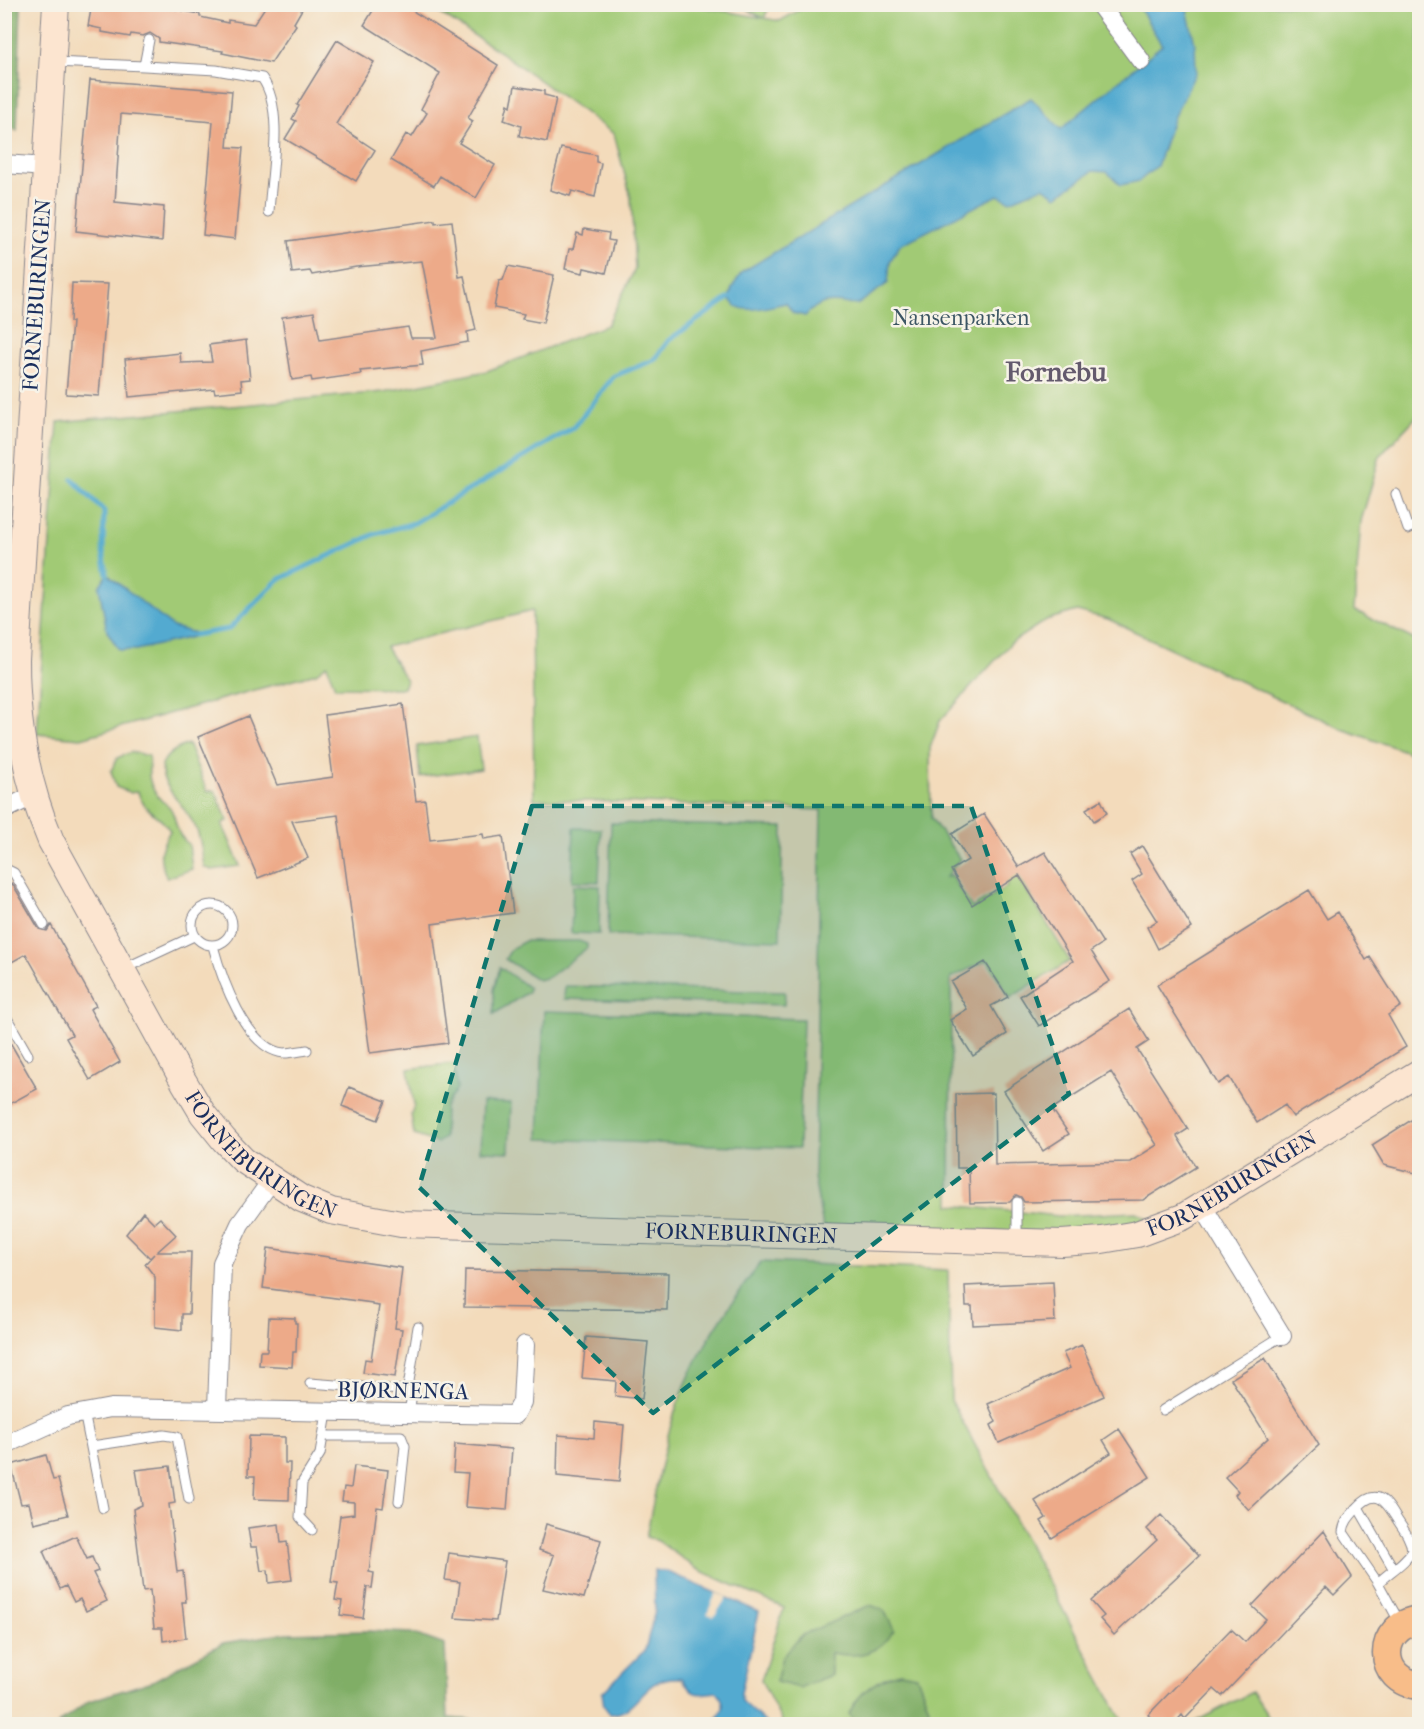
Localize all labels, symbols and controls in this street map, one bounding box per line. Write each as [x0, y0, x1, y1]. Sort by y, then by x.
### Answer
street label: FORNEBURINGEN [17, 198, 57, 392]
park label: Nansenparken [893, 305, 1030, 331]
district label: Fornebu [1005, 355, 1107, 388]
street label: FORNEBURINGEN [179, 1086, 341, 1225]
street label: FORNEBURINGEN [1143, 1125, 1322, 1242]
street label: FORNEBURINGEN [644, 1218, 838, 1250]
street label: BJØRNENGA [337, 1377, 470, 1405]

